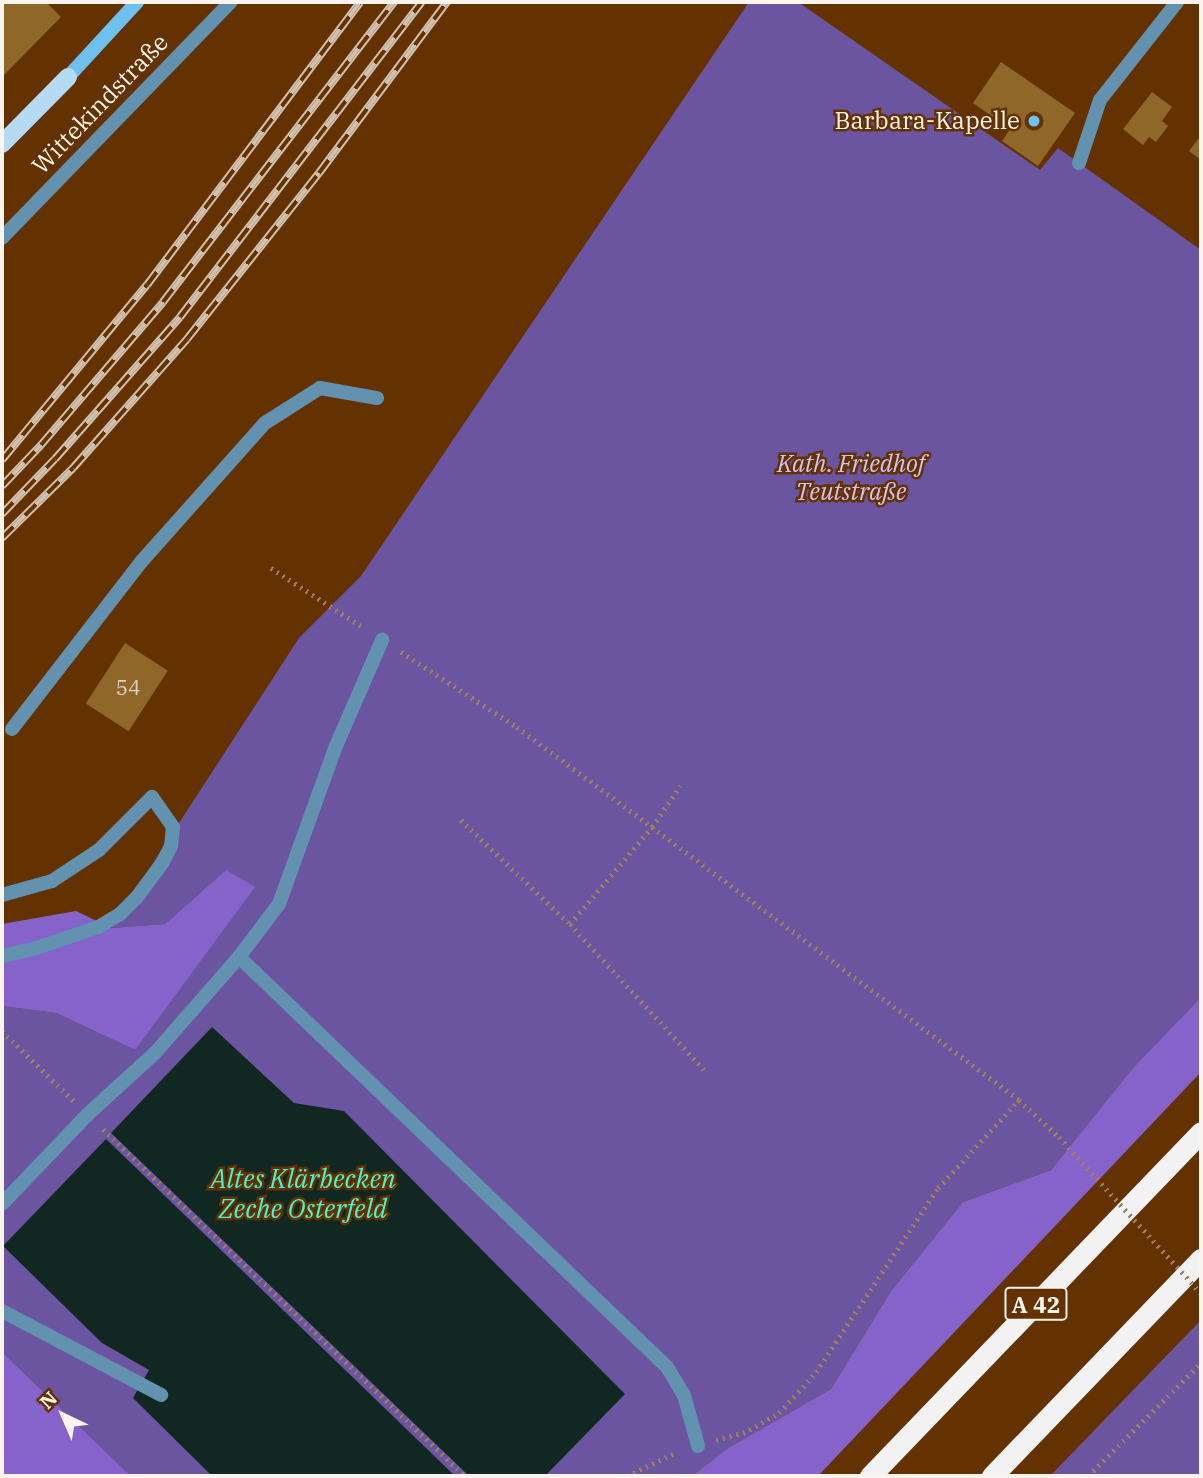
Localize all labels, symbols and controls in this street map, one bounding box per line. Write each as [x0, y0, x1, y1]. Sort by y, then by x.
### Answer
street label: Wittekindstraße [26, 28, 174, 180]
place label: Barbara-Kapelle [835, 107, 1020, 135]
marker: Barbara-Kapelle [1026, 113, 1042, 129]
park label: Kath. Friedhof Teutstraße [777, 450, 925, 506]
house number: 54 [115, 674, 141, 700]
water label: Altes Klärbecken Zeche Osterfeld [210, 1163, 396, 1224]
road number: A 42 [1003, 1284, 1069, 1324]
north arrow [28, 1380, 98, 1450]
text: N [35, 1386, 62, 1414]

